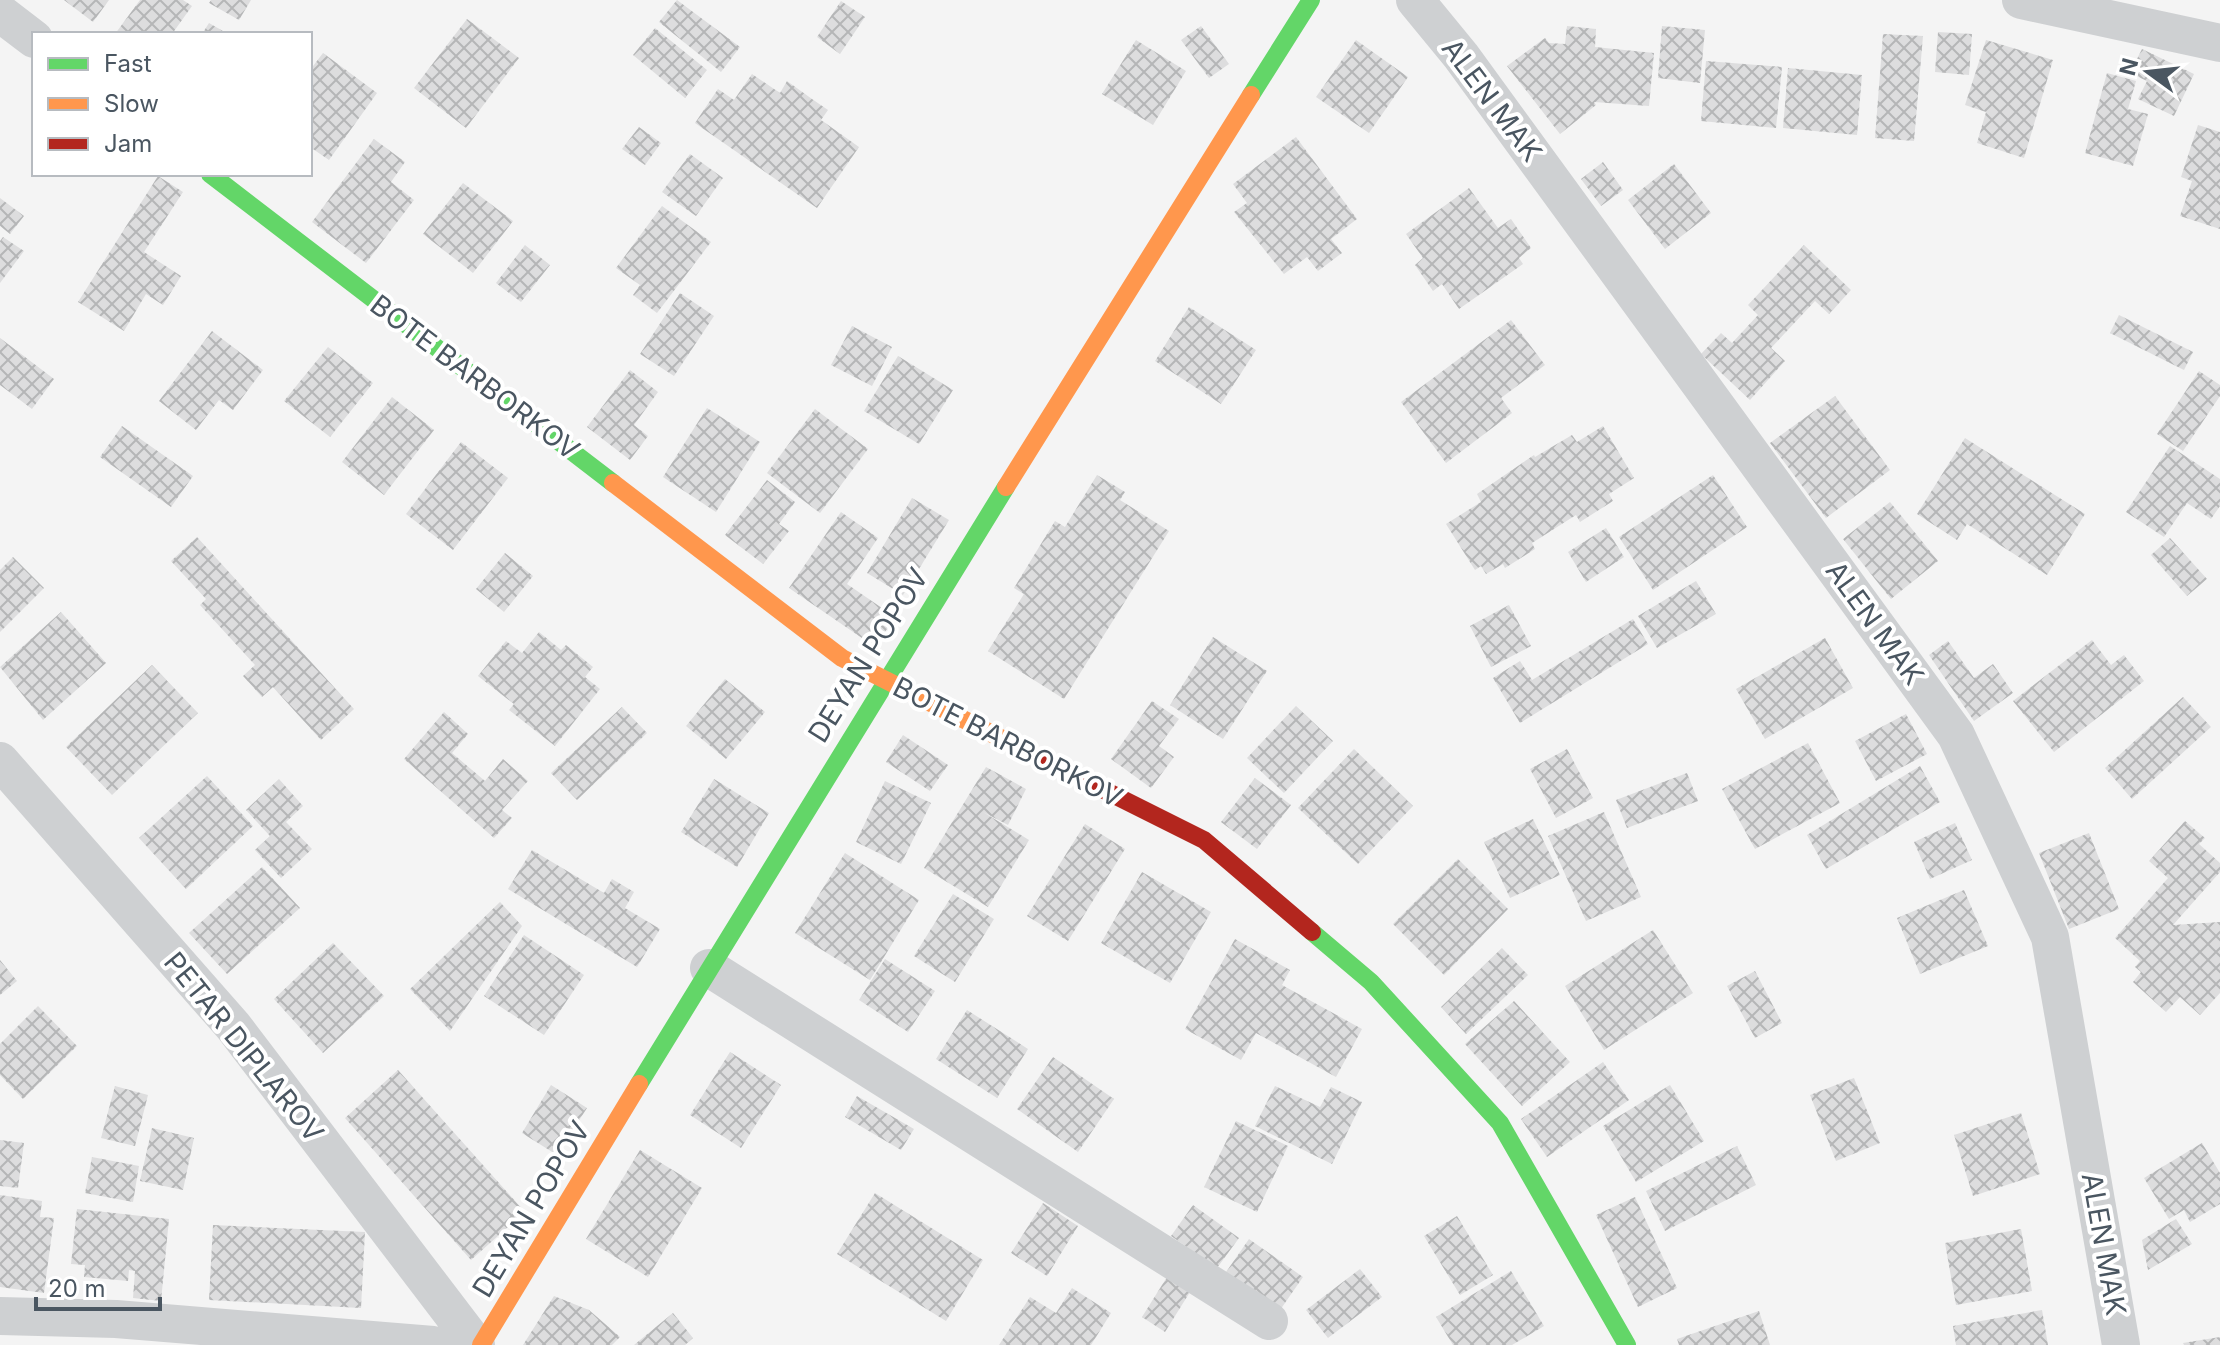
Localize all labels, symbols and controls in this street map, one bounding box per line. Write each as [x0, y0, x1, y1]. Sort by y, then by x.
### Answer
legend [32, 32, 312, 176]
street label: ALEN MAK [1435, 32, 1549, 168]
north arrow [2108, 32, 2188, 112]
text: Fast [104, 49, 152, 78]
text: N [2114, 55, 2143, 78]
text: Slow [104, 89, 159, 118]
text: Jam [104, 129, 152, 158]
street label: BOTE BARBORKOV [364, 287, 586, 467]
street label: ALEN MAK [1819, 555, 1931, 692]
street label: DEYAN POPOV [801, 562, 935, 748]
street label: BOTE BARBORKOV [888, 669, 1128, 815]
street label: PETAR DIPLAROV [157, 945, 331, 1149]
street label: DEYAN POPOV [465, 1115, 597, 1303]
street label: ALEN MAK [2075, 1170, 2133, 1318]
scale bar [36, 1261, 160, 1311]
text: 20 m [48, 1274, 106, 1303]

